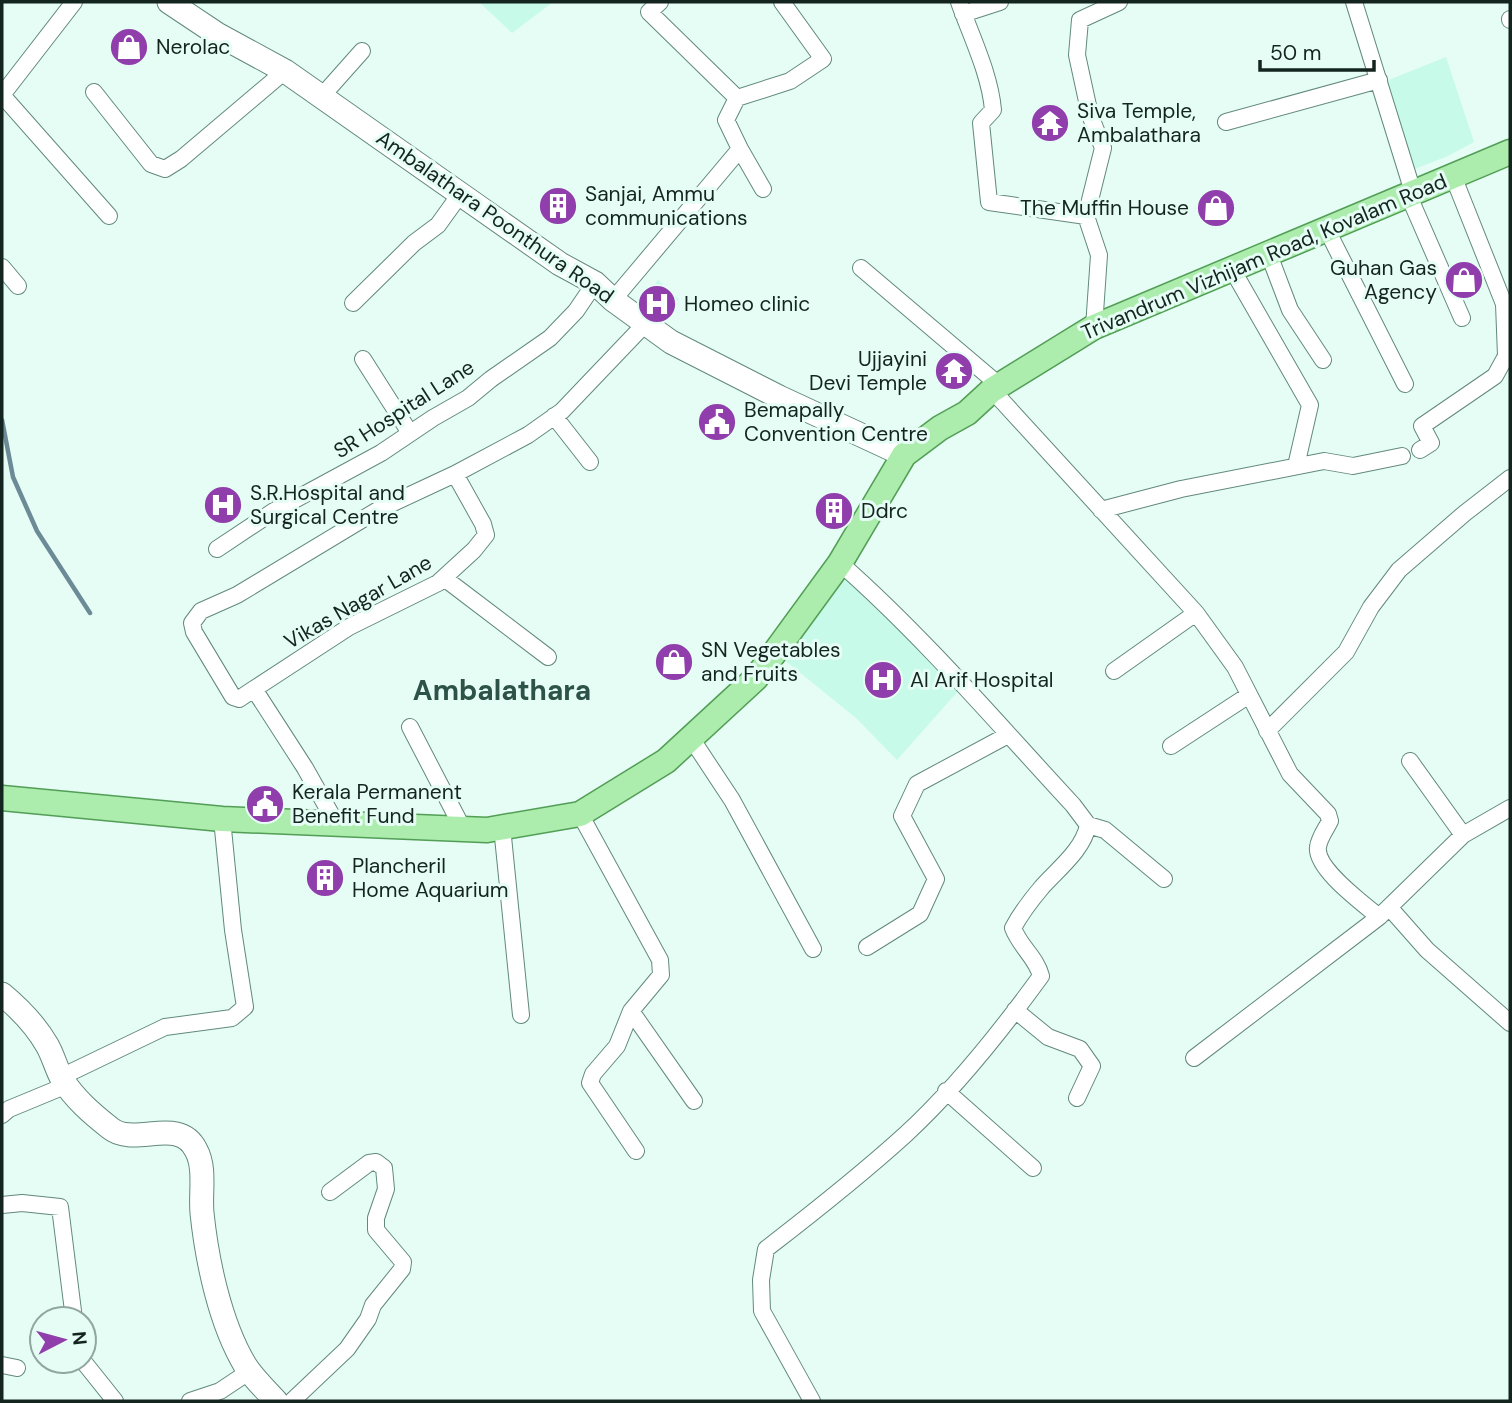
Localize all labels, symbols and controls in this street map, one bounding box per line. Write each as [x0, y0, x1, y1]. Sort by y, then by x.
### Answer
shop icon: Nerolac [108, 26, 150, 68]
scale bar [1260, 28, 1374, 72]
place label: Nerolac [156, 33, 230, 61]
text: 50 m [1270, 39, 1321, 67]
place label: Siva Temple, Ambalathara [1077, 97, 1201, 149]
temple icon: Siva Temple, Ambalathara [1029, 102, 1071, 144]
street label: Ambalathara Poonthura Road [371, 124, 619, 310]
street label: Trivandrum Vizhijam Road, Kovalam Road [1077, 167, 1451, 347]
place label: Sanjai, Ammu communications [585, 180, 747, 232]
building icon: Sanjai, Ammu communications [537, 185, 579, 227]
shop icon: The Muffin House [1195, 187, 1237, 229]
place label: The Muffin House [1020, 194, 1189, 222]
place label: Guhan Gas Agency [1330, 254, 1437, 306]
shop icon: Guhan Gas Agency [1443, 259, 1485, 301]
hospital icon: Homeo clinic [636, 283, 678, 325]
place label: Homeo clinic [684, 290, 810, 318]
place label: Ujjayini Devi Temple [809, 345, 927, 397]
temple icon: Ujjayini Devi Temple [933, 350, 975, 392]
street label: SR Hospital Lane [328, 353, 480, 465]
place label: Bemapally Convention Centre [744, 396, 928, 448]
public building icon: Bemapally Convention Centre [696, 401, 738, 443]
place label: S.R.Hospital and Surgical Centre [250, 479, 405, 531]
hospital icon: S.R.Hospital and Surgical Centre [202, 484, 244, 526]
building icon: Ddrc [813, 490, 855, 532]
place label: Ddrc [861, 497, 908, 525]
street label: Vikas Nagar Lane [279, 548, 437, 656]
place label: SN Vegetables and Fruits [701, 636, 841, 688]
shop icon: SN Vegetables and Fruits [653, 641, 695, 683]
hospital icon: Al Arif Hospital [862, 659, 904, 701]
place label: Al Arif Hospital [910, 666, 1054, 694]
district label: Ambalathara [413, 672, 591, 709]
place label: Kerala Permanent Benefit Fund [292, 778, 462, 830]
public building icon: Kerala Permanent Benefit Fund [244, 783, 286, 825]
place label: Plancheril Home Aquarium [352, 852, 509, 904]
building icon: Plancheril Home Aquarium [304, 857, 346, 899]
north arrow [28, 1305, 98, 1375]
text: N [66, 1330, 93, 1346]

